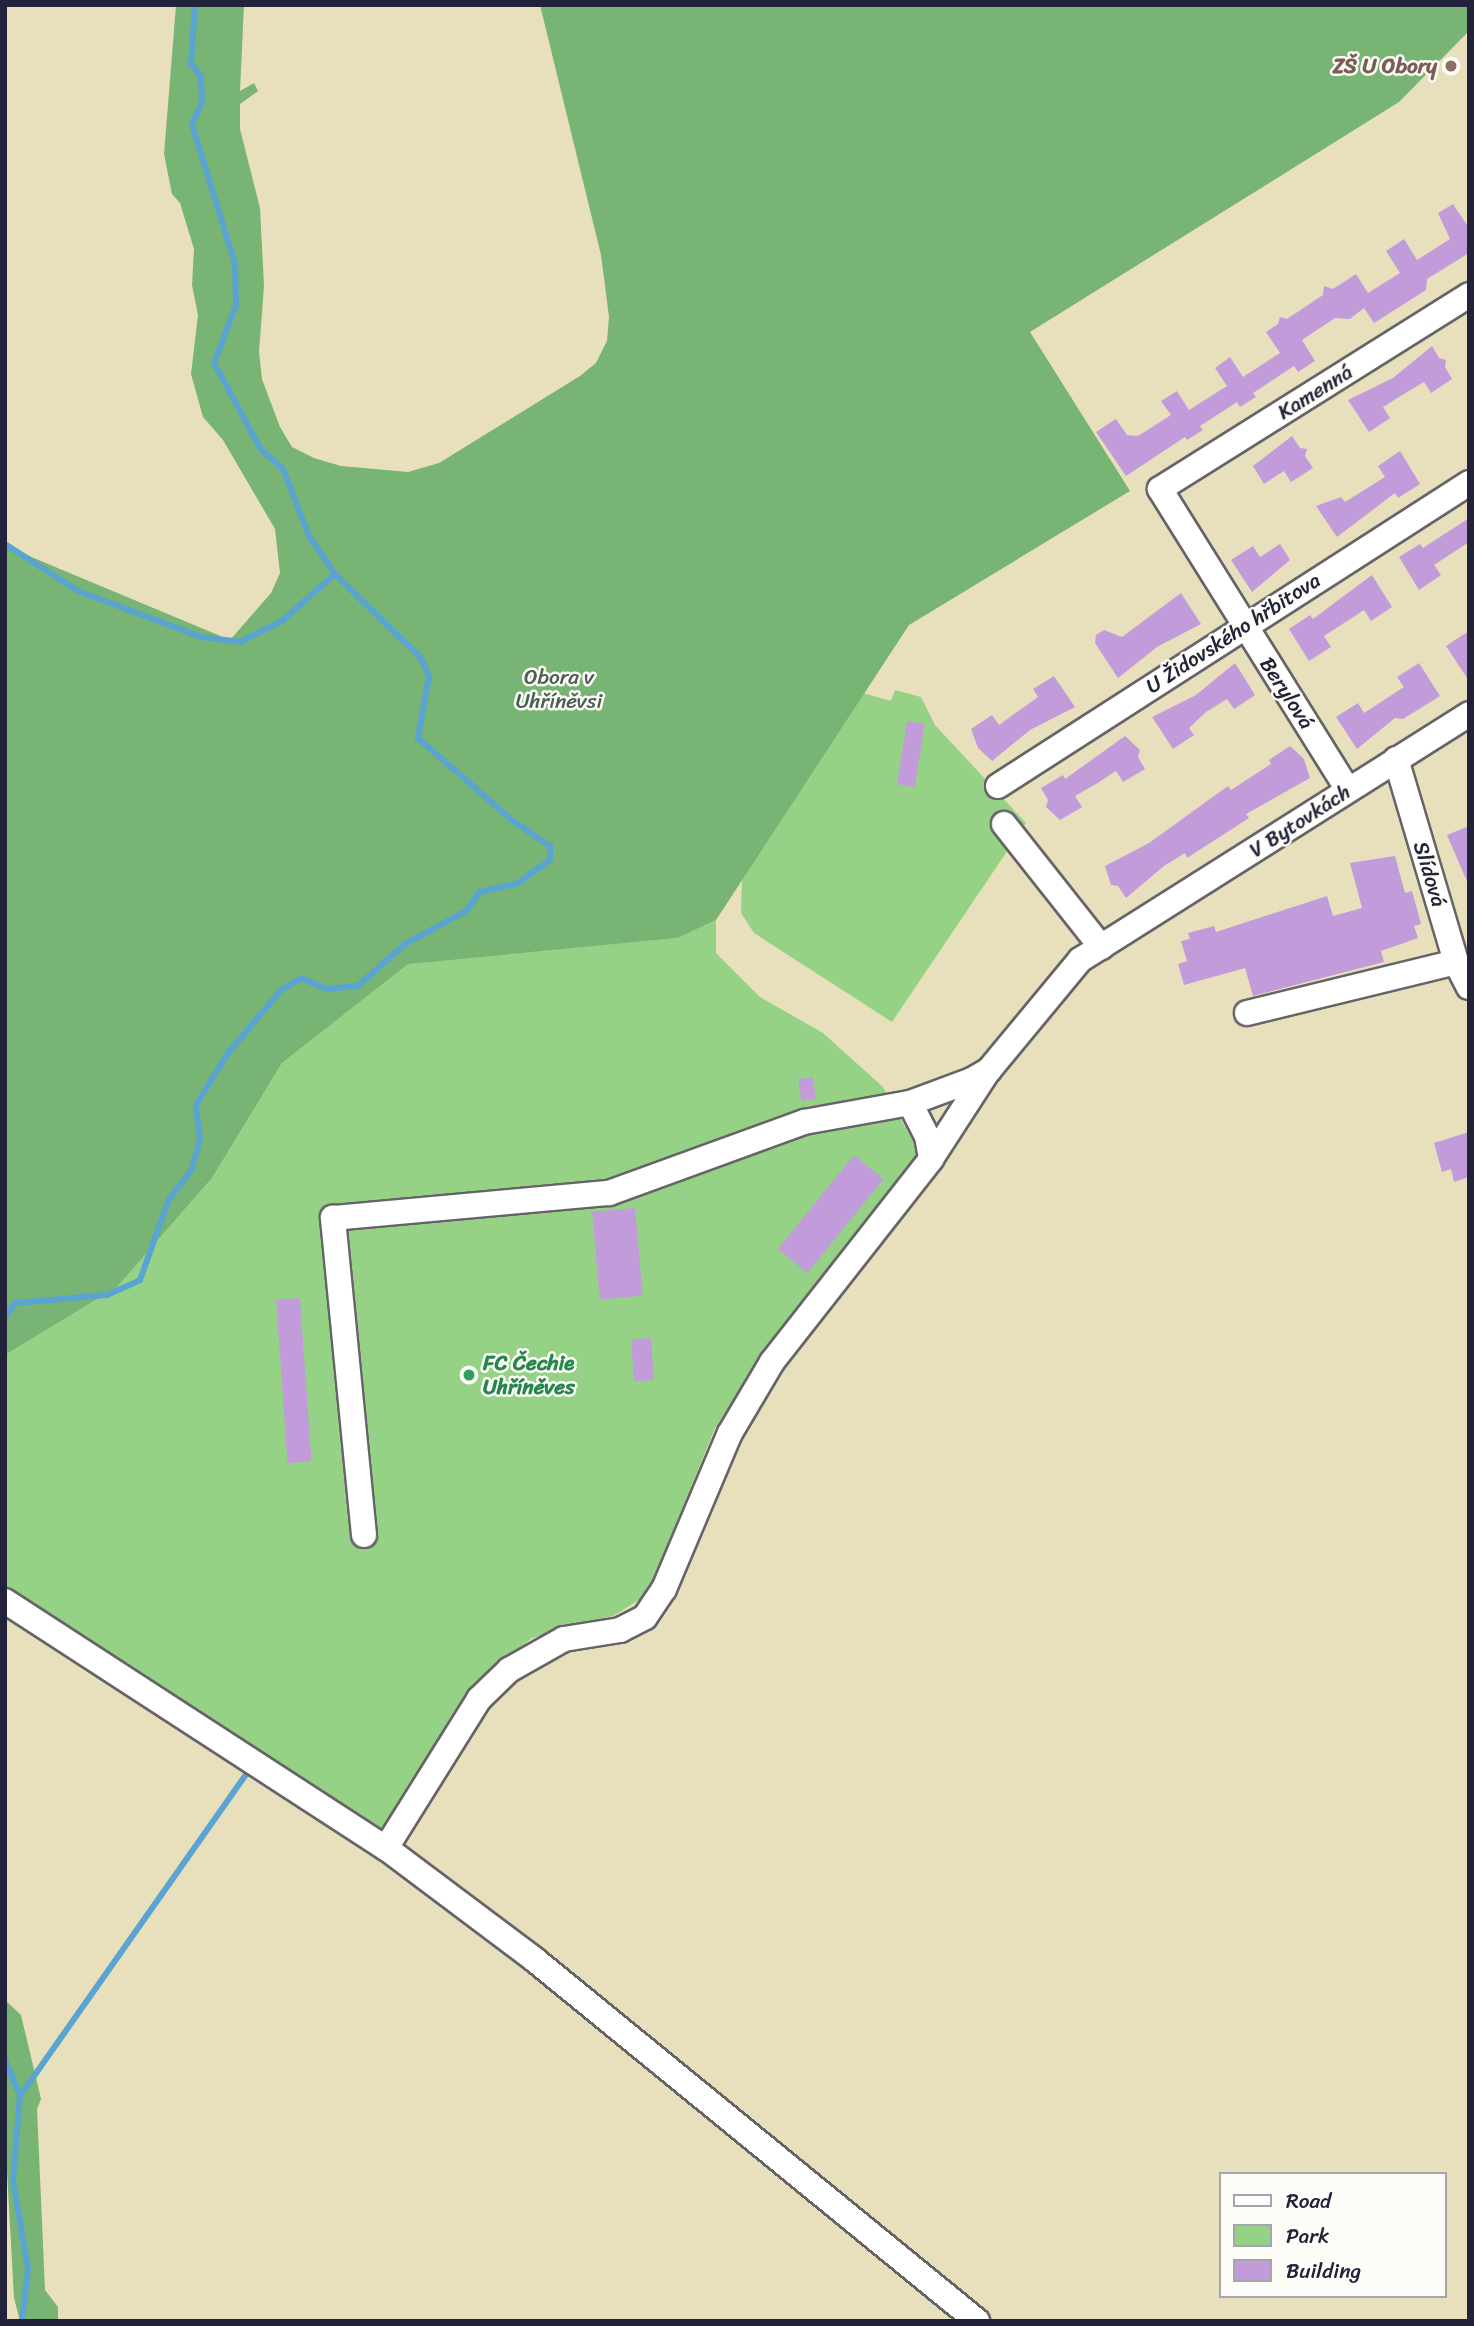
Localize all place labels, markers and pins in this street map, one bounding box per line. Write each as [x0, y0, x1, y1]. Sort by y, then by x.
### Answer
place label: ZŠ U Obory [1333, 53, 1437, 79]
marker: ZŠ U Obory [1443, 58, 1459, 74]
place label: FC Čechie Uhříněves [483, 1350, 575, 1400]
marker: FC Čechie Uhříněves [461, 1367, 477, 1383]

